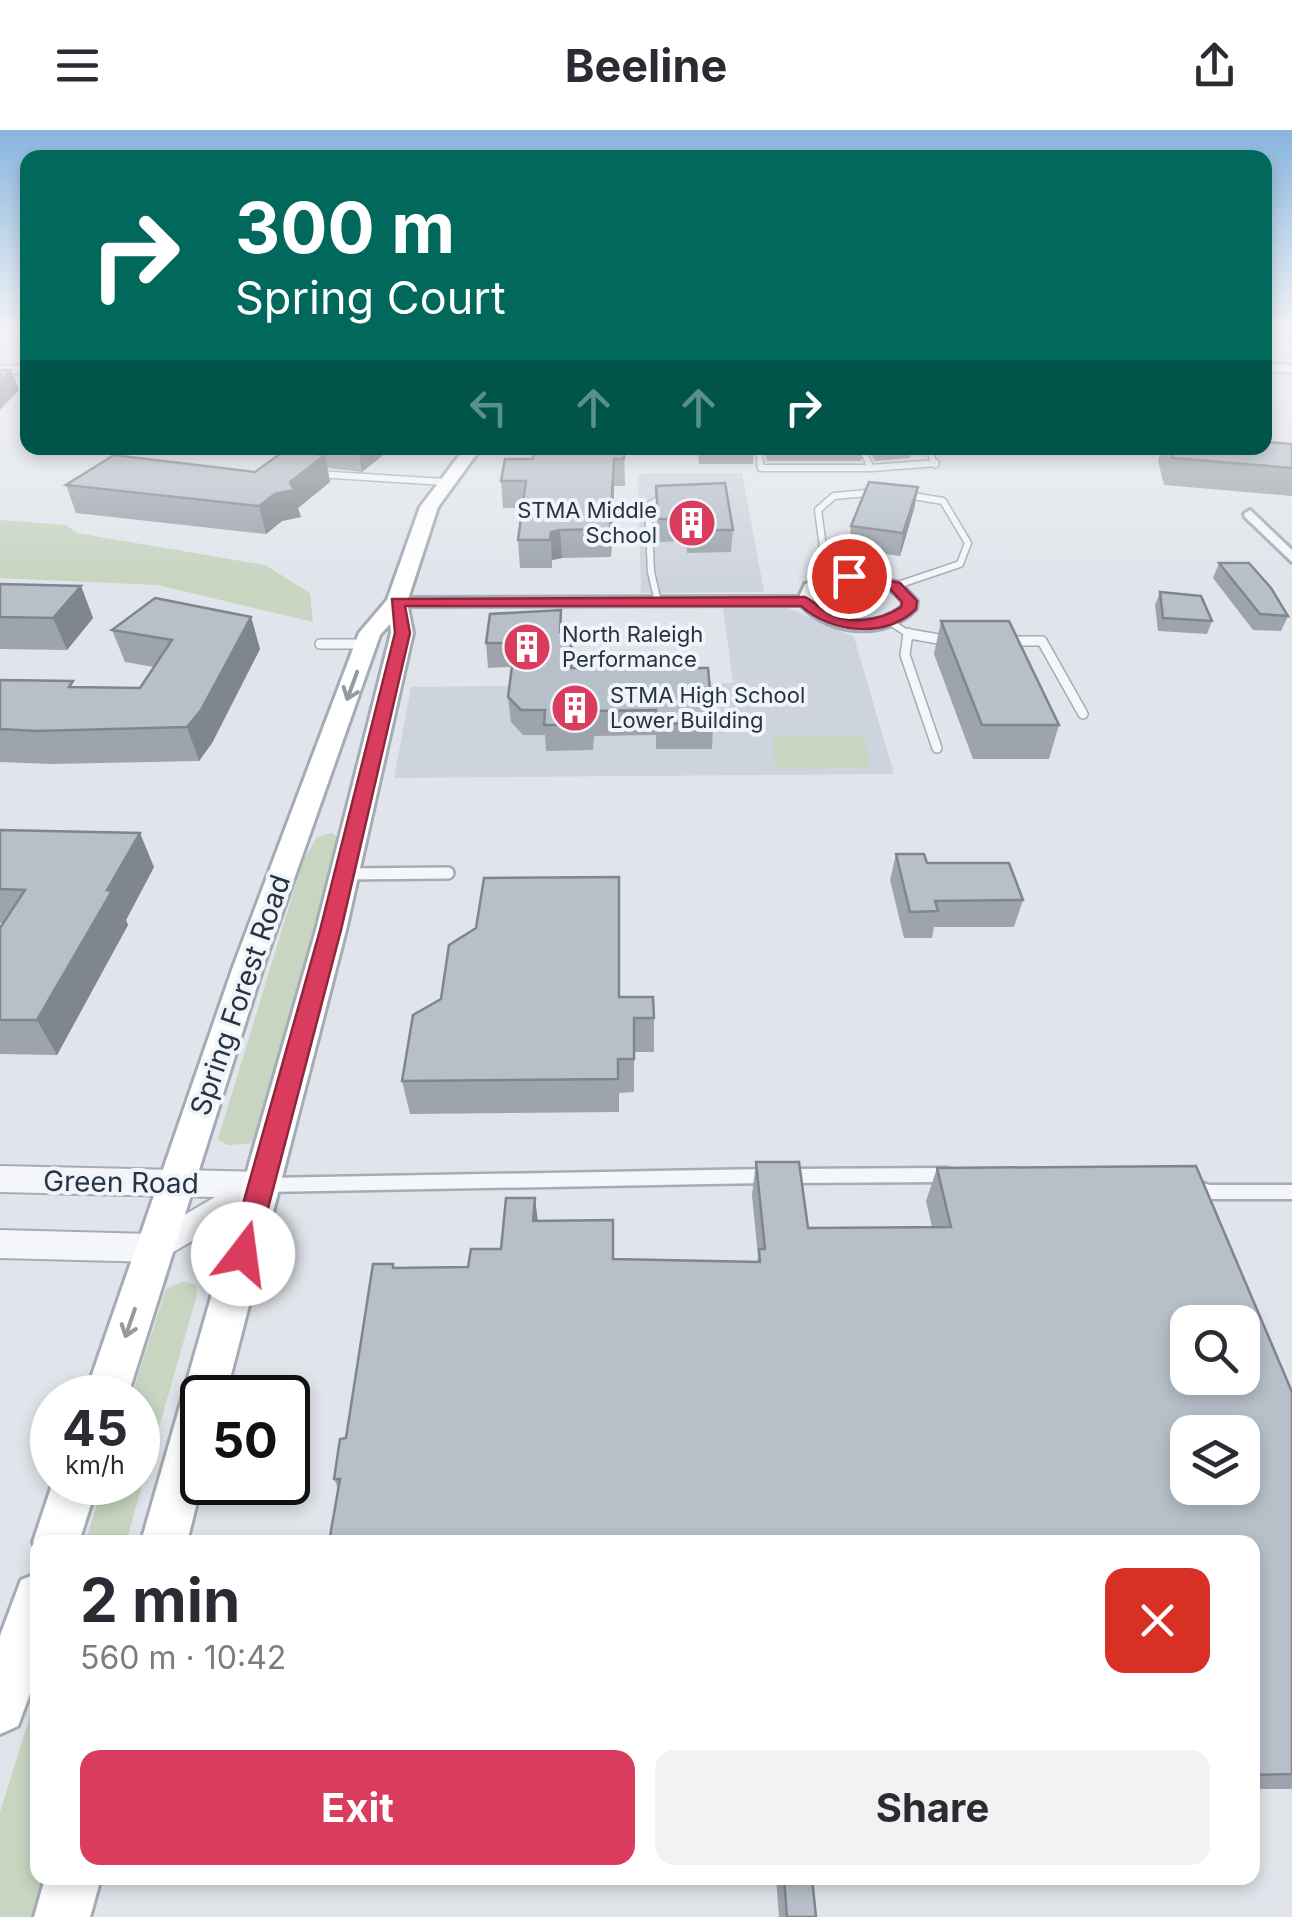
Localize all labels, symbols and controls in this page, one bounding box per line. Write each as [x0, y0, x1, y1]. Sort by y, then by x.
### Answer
icon: menu [50, 38, 105, 93]
text: Beeline [565, 38, 727, 93]
icon: share [1187, 38, 1242, 93]
text: 300 m [235, 185, 455, 270]
icon: right [70, 190, 200, 320]
text: Spring Court [235, 270, 506, 325]
icon: left [461, 380, 516, 435]
icon: ahead [566, 380, 621, 435]
icon: ahead [671, 380, 726, 435]
icon: right [776, 380, 831, 435]
place label: STMA Middle School [517, 497, 657, 548]
building icon: STMA Middle School [666, 497, 718, 549]
pin [807, 534, 892, 619]
icon: arrive [822, 549, 877, 604]
building icon: North Raleigh Performance [501, 621, 553, 673]
place label: North Raleigh Performance [562, 621, 703, 672]
one-way arrow [342, 670, 360, 701]
building icon: STMA High School Lower Building [549, 682, 601, 734]
place label: STMA High School Lower Building [610, 682, 805, 733]
street label: Spring Forest Road [183, 870, 297, 1120]
street label: Green Road [43, 1164, 199, 1200]
position arrow [191, 1202, 295, 1306]
map controls [1170, 1305, 1260, 1505]
button: search [1170, 1305, 1260, 1395]
one-way arrow [120, 1306, 138, 1338]
speed limit sign: 50 [180, 1375, 310, 1505]
text: 45 [62, 1398, 128, 1458]
button: layers [1170, 1415, 1260, 1505]
text: km/h [65, 1450, 125, 1480]
text: 2 min [80, 1564, 240, 1636]
button: close [1105, 1568, 1210, 1673]
text: 560 m · 10:42 [80, 1638, 286, 1677]
button: Exit [80, 1750, 635, 1865]
button: Share [655, 1750, 1210, 1865]

